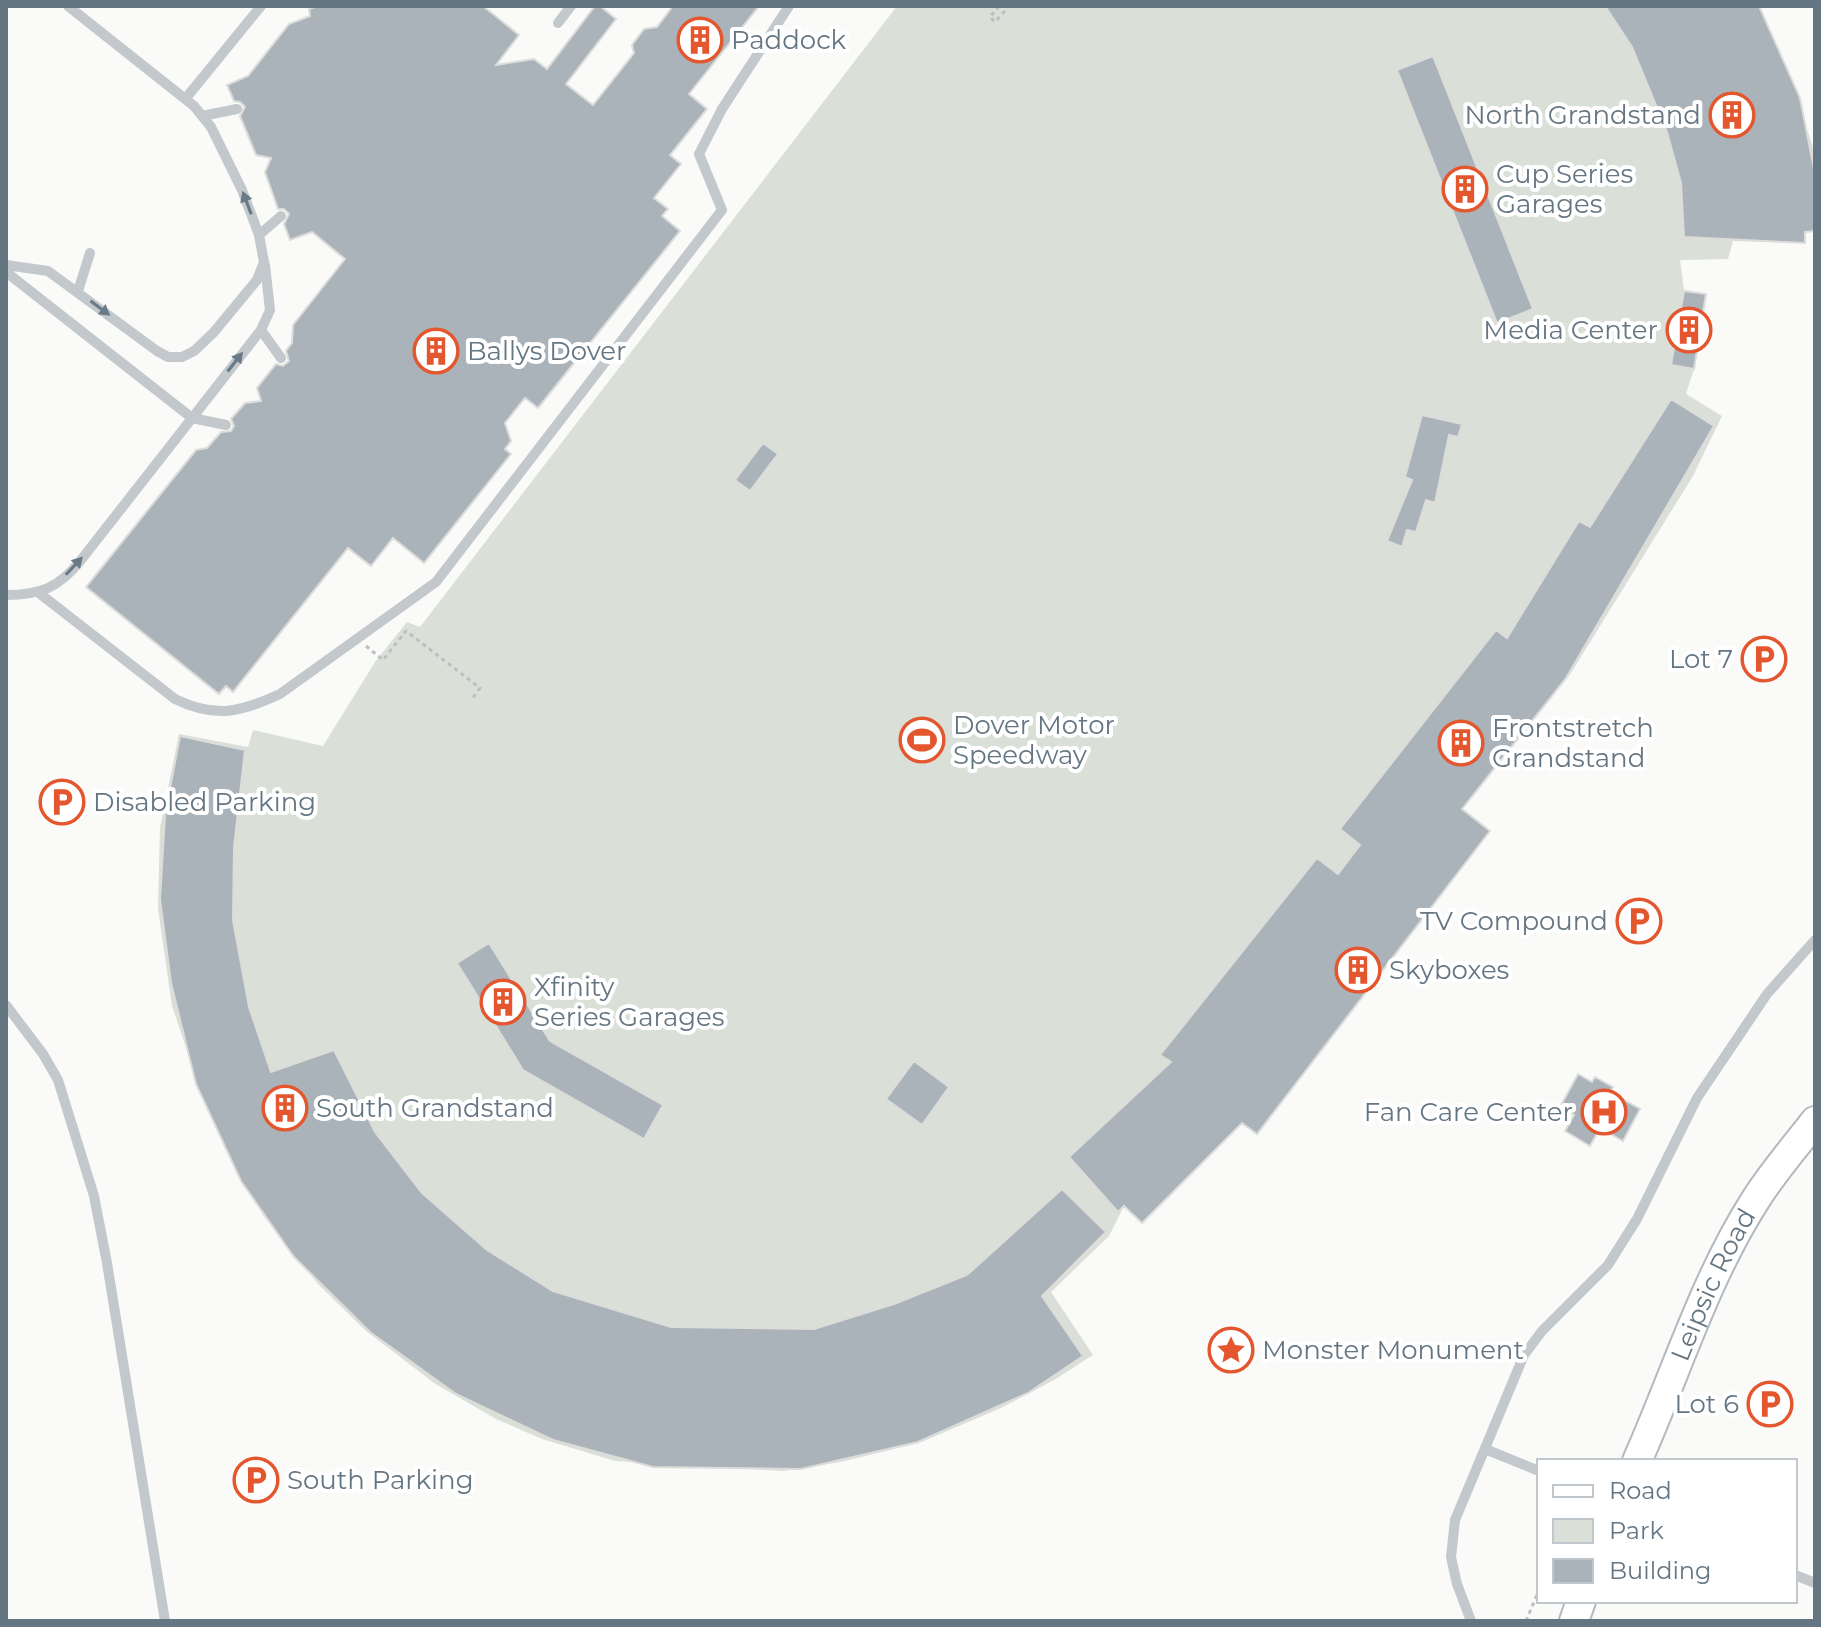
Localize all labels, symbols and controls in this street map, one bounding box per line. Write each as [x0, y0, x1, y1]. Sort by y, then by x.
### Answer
building icon: Paddock [676, 16, 724, 64]
place label: Paddock [731, 24, 847, 56]
building icon: North Grandstand [1708, 91, 1756, 139]
place label: North Grandstand [1465, 99, 1701, 131]
place label: Cup Series Garages [1496, 158, 1633, 220]
building icon: Cup Series Garages [1441, 165, 1489, 213]
one-way arrow [241, 191, 253, 215]
one-way arrow [90, 299, 110, 315]
building icon: Media Center [1665, 306, 1713, 354]
place label: Media Center [1483, 314, 1658, 346]
building icon: Ballys Dover [412, 327, 460, 375]
place label: Ballys Dover [467, 335, 626, 367]
one-way arrow [227, 352, 243, 372]
one-way arrow [65, 557, 83, 576]
parking icon: Lot 7 [1740, 635, 1788, 683]
place label: Lot 7 [1669, 643, 1733, 675]
place label: Dover Motor Speedway [953, 709, 1115, 771]
place label: Frontstretch Grandstand [1492, 712, 1654, 774]
sports icon: Dover Motor Speedway [898, 716, 946, 764]
building icon: Frontstretch Grandstand [1437, 719, 1485, 767]
parking icon: Disabled Parking [38, 778, 86, 826]
place label: Disabled Parking [93, 786, 316, 818]
parking icon: TV Compound [1615, 897, 1663, 945]
place label: TV Compound [1420, 905, 1608, 937]
building icon: Skyboxes [1334, 946, 1382, 994]
place label: Skyboxes [1389, 954, 1509, 986]
place label: Xfinity Series Garages [534, 971, 724, 1033]
building icon: Xfinity Series Garages [479, 978, 527, 1026]
building icon: South Grandstand [261, 1084, 309, 1132]
hospital icon: Fan Care Center [1580, 1088, 1628, 1136]
place label: South Grandstand [316, 1092, 554, 1124]
place label: Fan Care Center [1364, 1096, 1573, 1128]
street label: Leipsic Road [1664, 1203, 1762, 1366]
place icon: Monster Monument [1207, 1326, 1255, 1374]
place label: Monster Monument [1262, 1334, 1524, 1366]
parking icon: Lot 6 [1746, 1380, 1794, 1428]
place label: Lot 6 [1674, 1388, 1739, 1420]
parking icon: South Parking [232, 1456, 280, 1504]
legend [1537, 1459, 1797, 1603]
place label: South Parking [287, 1464, 473, 1496]
text: Road [1609, 1476, 1672, 1505]
text: Park [1609, 1516, 1664, 1545]
text: Building [1609, 1556, 1712, 1585]

